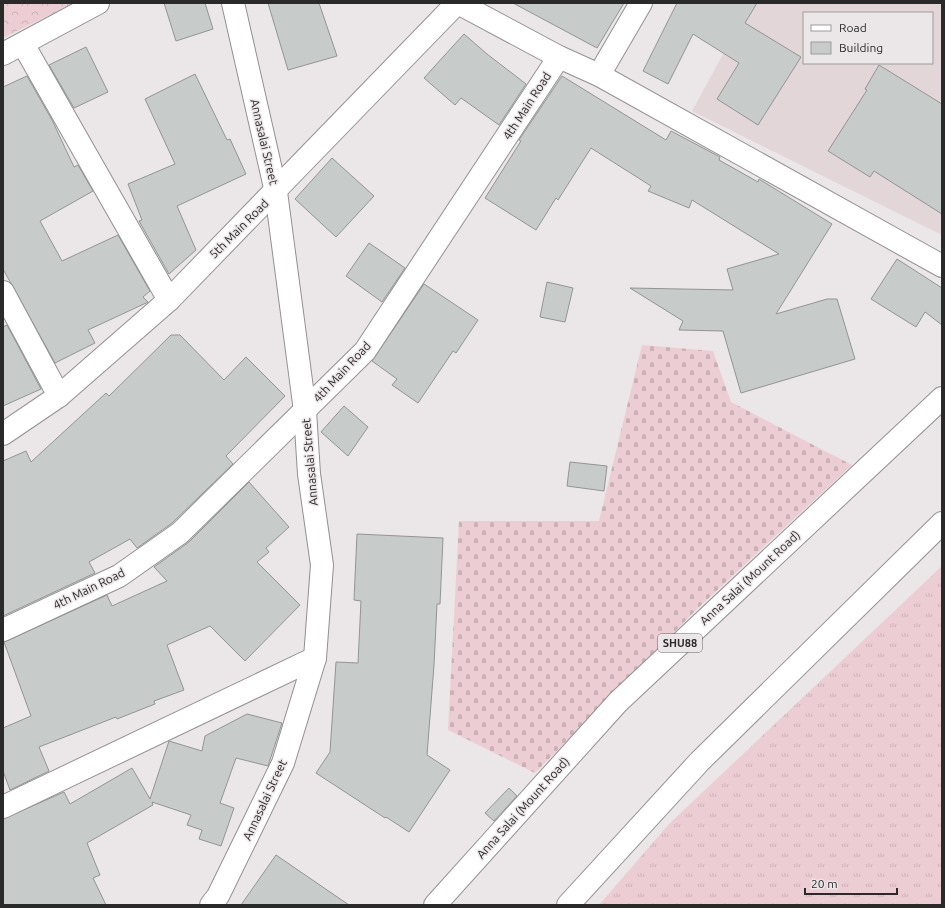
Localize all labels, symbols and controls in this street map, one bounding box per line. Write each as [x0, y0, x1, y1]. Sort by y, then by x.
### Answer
legend [803, 12, 933, 64]
text: Road [839, 21, 867, 34]
text: Building [839, 41, 883, 54]
street label: 4th Main Road [500, 70, 553, 142]
street label: Annasalai Street [248, 98, 281, 186]
street label: 5th Main Road [207, 197, 271, 261]
street label: 4th Main Road [310, 339, 373, 405]
street label: Annasalai Street [299, 418, 320, 506]
street label: Anna Salai (Mount Road) [697, 528, 803, 628]
street label: 4th Main Road [51, 566, 127, 611]
road number: SHU88 [658, 634, 702, 652]
street label: Anna Salai (Mount Road) [474, 754, 572, 862]
street label: Annasalai Street [240, 757, 289, 842]
scale bar [805, 870, 897, 896]
text: 20 m [811, 877, 838, 890]

